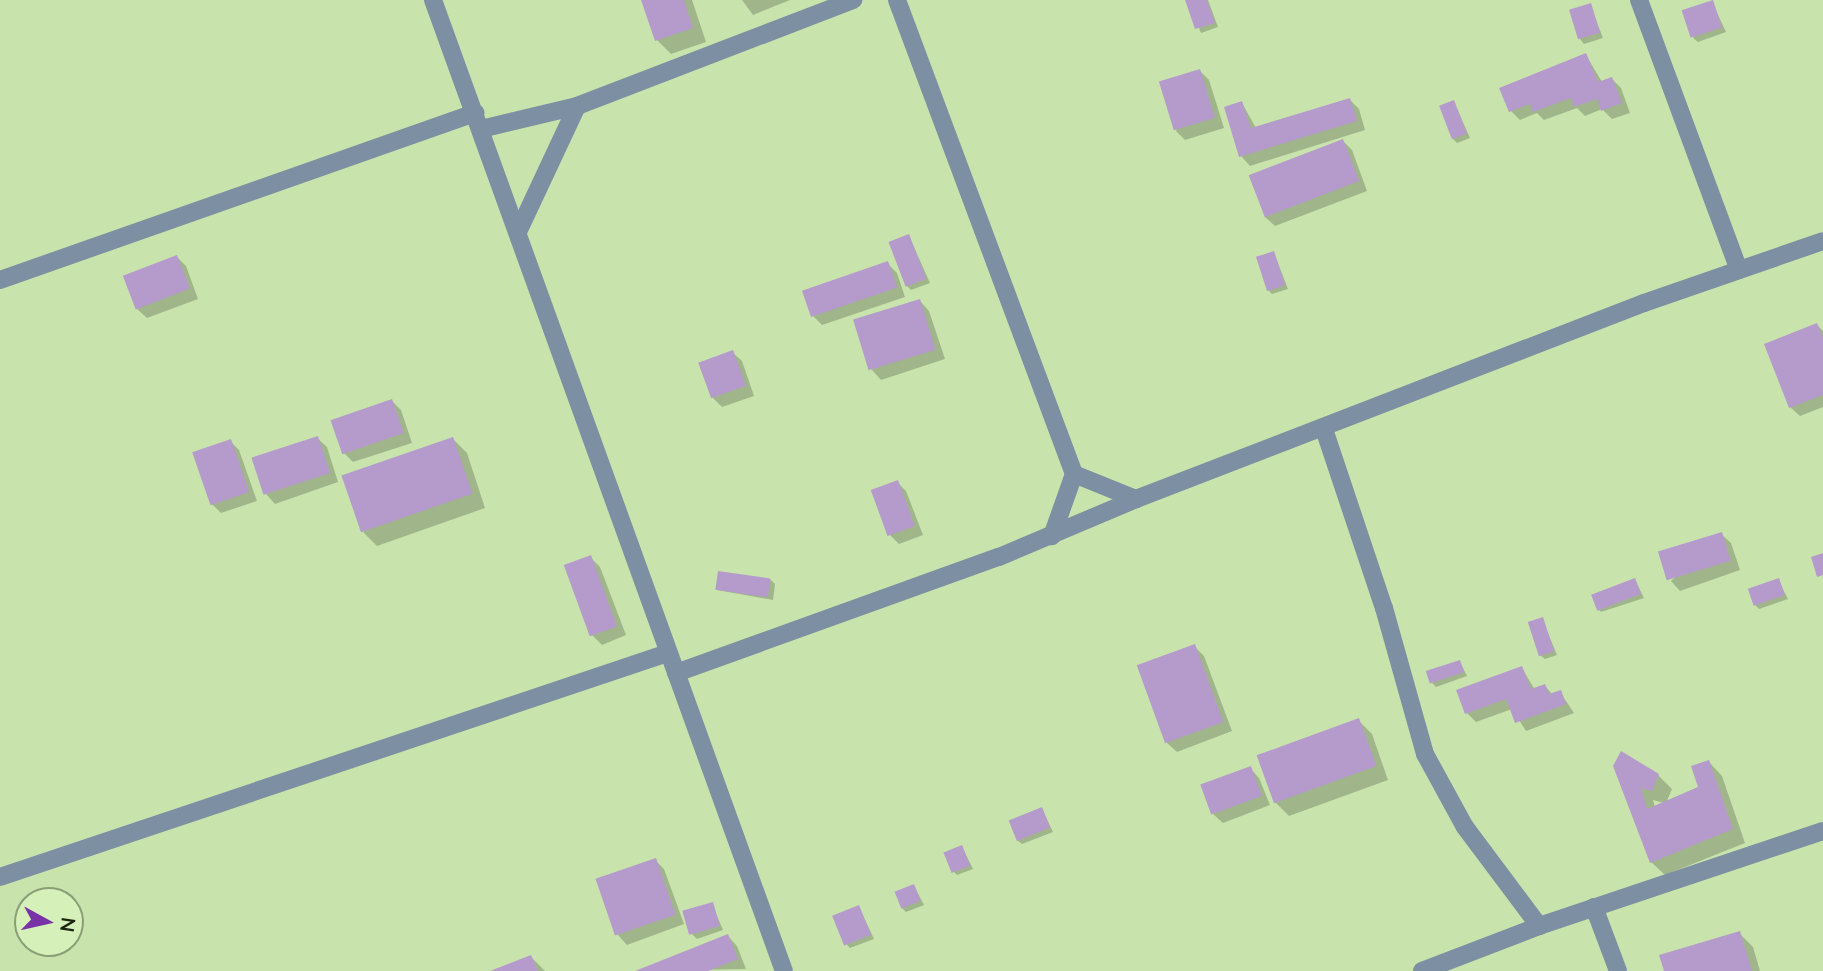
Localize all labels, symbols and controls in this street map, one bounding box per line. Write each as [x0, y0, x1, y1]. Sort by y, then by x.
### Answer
north arrow [14, 887, 84, 957]
text: N [56, 916, 81, 934]

